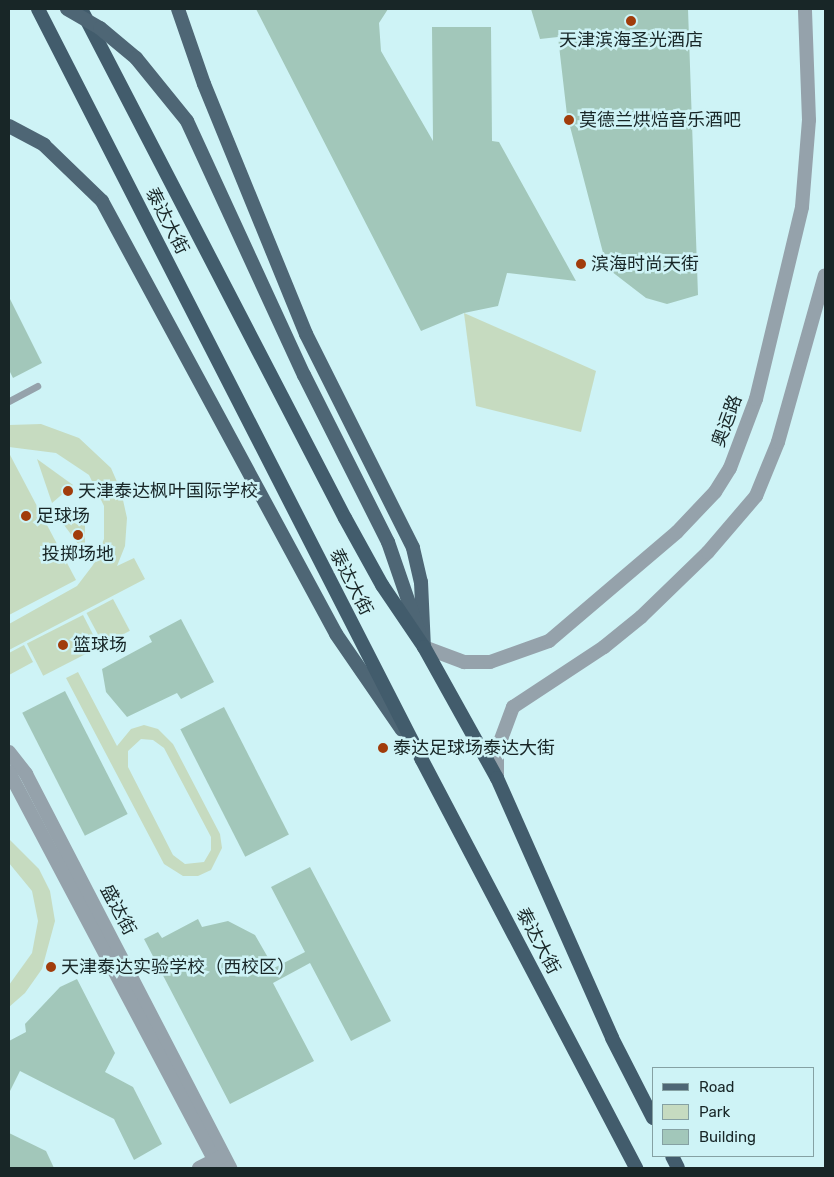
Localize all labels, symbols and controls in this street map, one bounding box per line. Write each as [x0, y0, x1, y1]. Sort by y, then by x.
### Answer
marker: 天津滨海圣光酒店 [625, 15, 637, 27]
place label: 天津滨海圣光酒店 [559, 29, 703, 51]
place label: 莫德兰烘焙音乐酒吧 [579, 109, 741, 131]
marker: 莫德兰烘焙音乐酒吧 [563, 114, 575, 126]
street label: 泰达大街 [141, 184, 193, 258]
place label: 滨海时尚天街 [591, 253, 699, 275]
marker: 滨海时尚天街 [575, 258, 587, 270]
street label: 奥运路 [708, 392, 746, 450]
place label: 天津泰达枫叶国际学校 [78, 480, 258, 502]
marker: 天津泰达枫叶国际学校 [62, 485, 74, 497]
place label: 足球场 [36, 505, 90, 527]
marker: 足球场 [20, 510, 32, 522]
marker: 投掷场地 [72, 529, 84, 541]
place label: 投掷场地 [42, 543, 114, 565]
street label: 泰达大街 [325, 545, 377, 619]
place label: 篮球场 [73, 634, 127, 656]
marker: 篮球场 [57, 639, 69, 651]
place label: 泰达足球场泰达大街 [393, 737, 555, 759]
marker: 泰达足球场泰达大街 [377, 742, 389, 754]
street label: 盛达街 [96, 881, 140, 939]
street label: 泰达大街 [512, 904, 564, 978]
place label: 天津泰达实验学校（西校区） [61, 956, 295, 978]
marker: 天津泰达实验学校（西校区） [45, 961, 57, 973]
legend [652, 1067, 814, 1157]
text: Road [699, 1078, 735, 1096]
text: Park [699, 1103, 730, 1121]
text: Building [699, 1128, 756, 1146]

